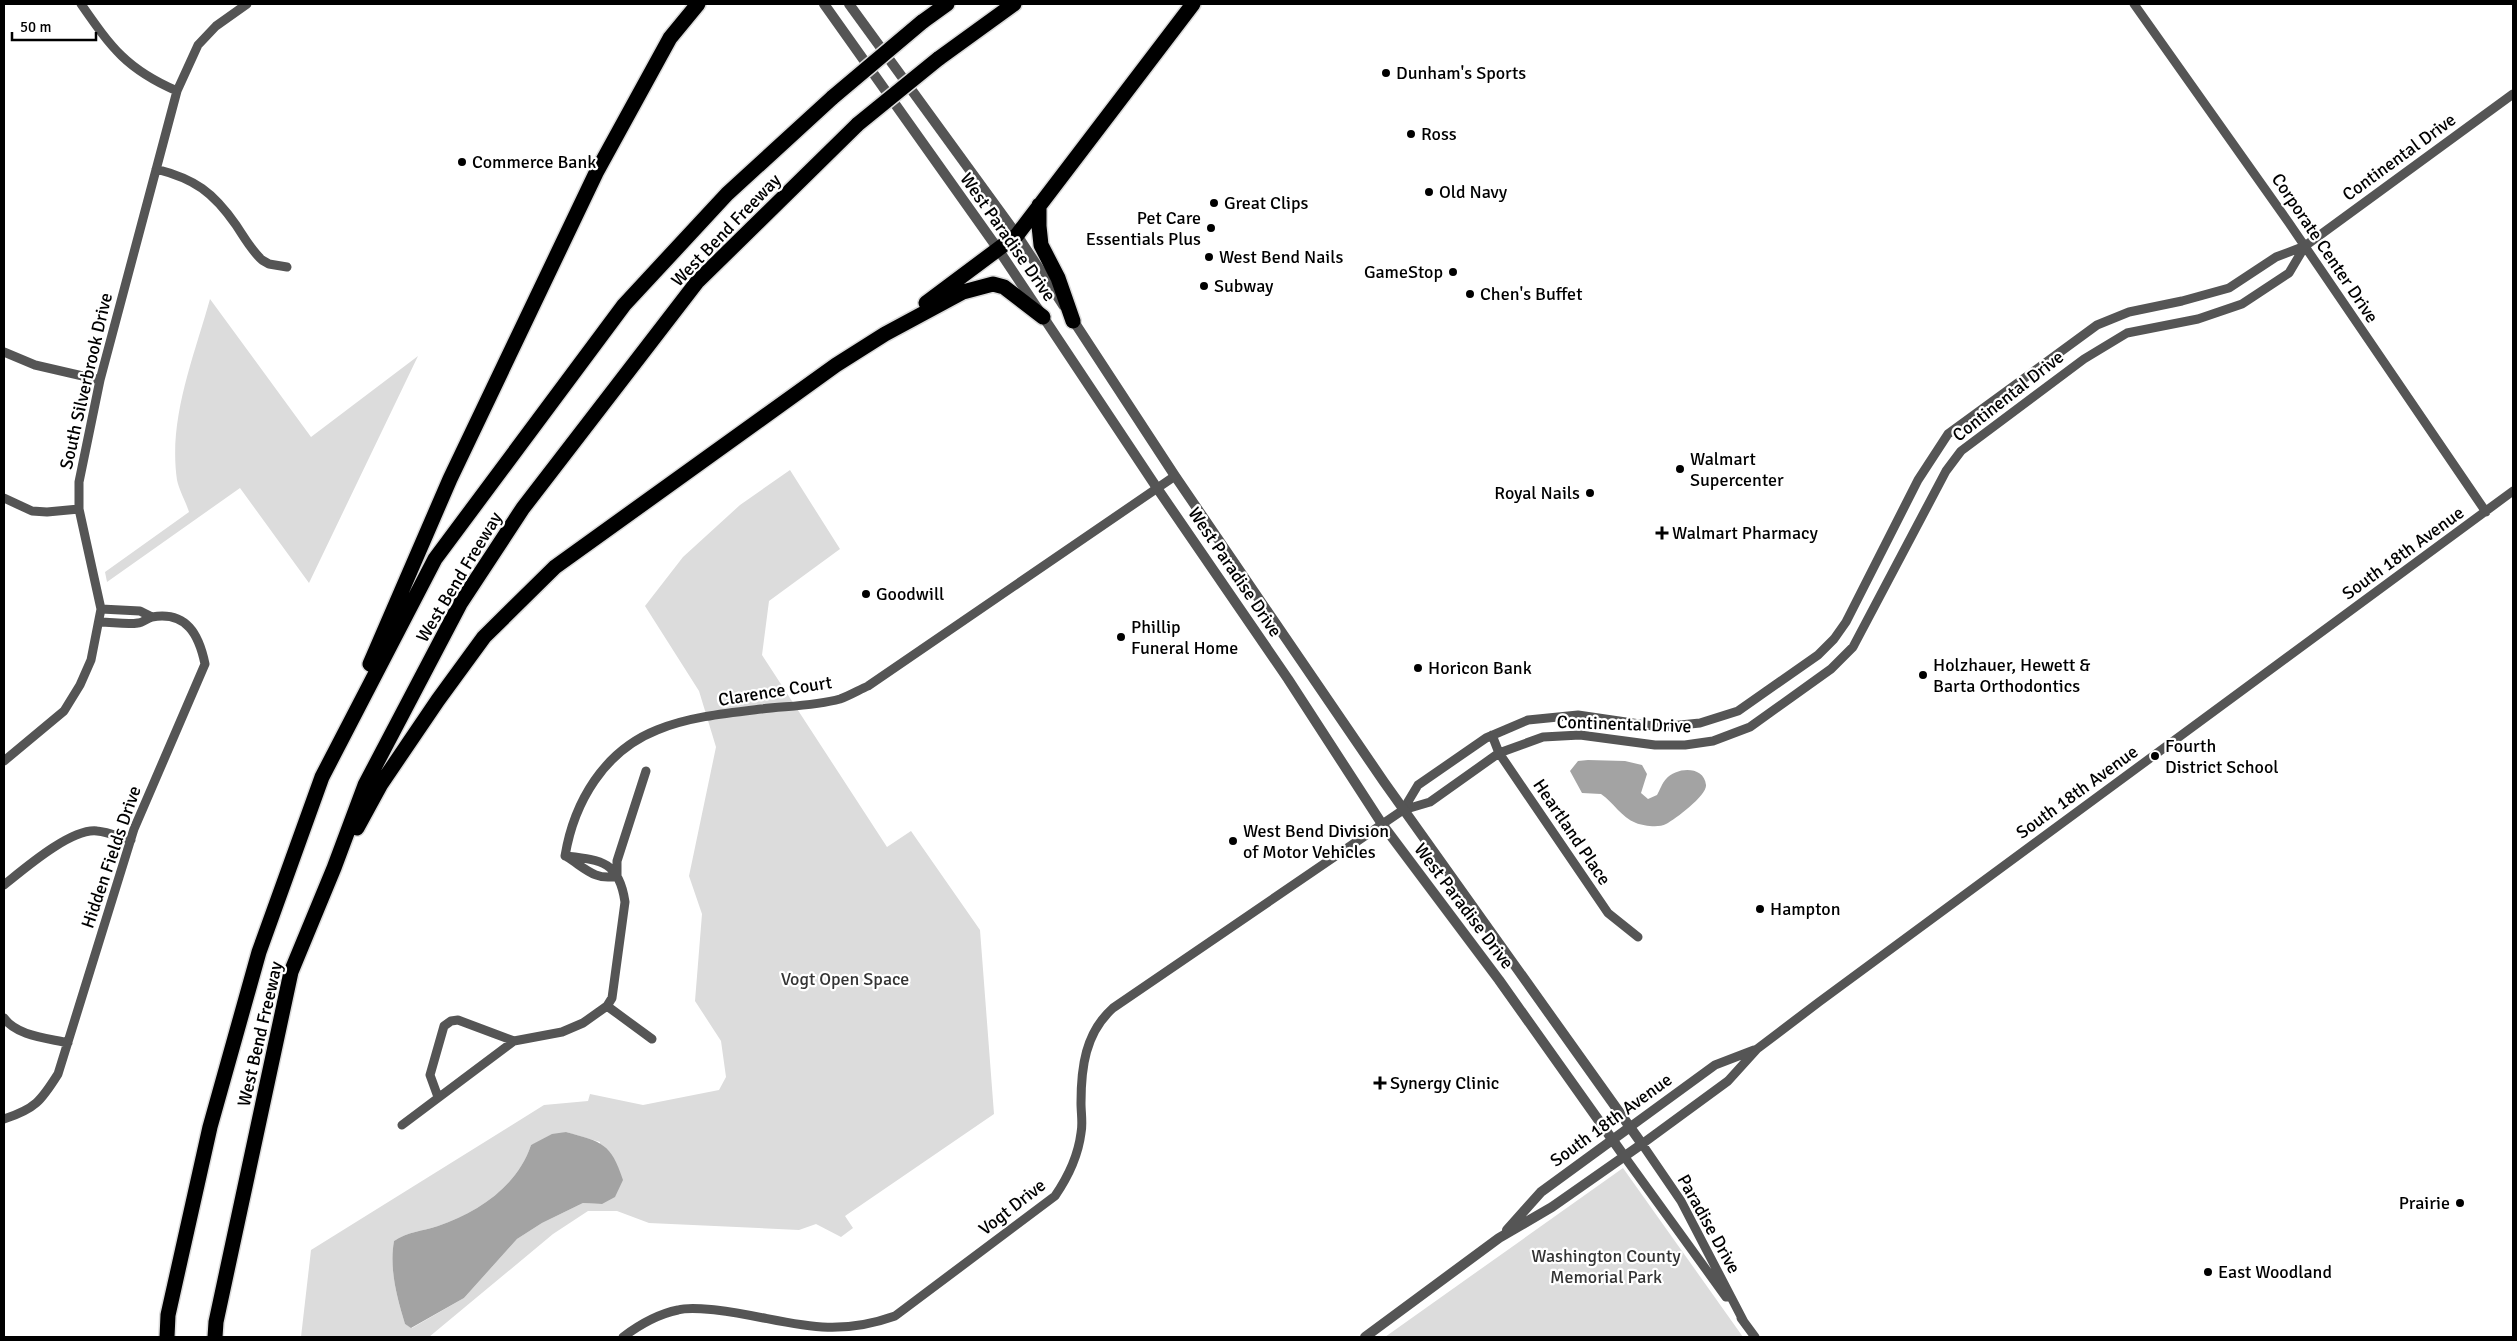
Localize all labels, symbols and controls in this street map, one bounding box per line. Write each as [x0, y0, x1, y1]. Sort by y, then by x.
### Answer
scale bar [12, 10, 96, 42]
text: 50 m [20, 18, 51, 36]
place label: Dunham's Sports [1396, 62, 1526, 84]
marker: Dunham's Sports [1380, 67, 1392, 79]
street label: Continental Drive [2338, 108, 2460, 206]
place label: Ross [1421, 123, 1457, 145]
marker: Ross [1405, 128, 1417, 140]
place label: Commerce Bank [472, 151, 596, 173]
marker: Commerce Bank [456, 156, 468, 168]
street label: West Bend Freeway [667, 169, 786, 291]
street label: West Paradise Drive [955, 169, 1061, 305]
street label: Corporate Center Drive [2267, 169, 2383, 327]
place label: Old Navy [1439, 181, 1508, 203]
marker: Old Navy [1423, 186, 1435, 198]
place label: Great Clips [1224, 192, 1309, 214]
marker: Great Clips [1208, 197, 1220, 209]
place label: Pet Care Essentials Plus [1086, 207, 1201, 250]
marker: Pet Care Essentials Plus [1205, 222, 1217, 234]
place label: West Bend Nails [1219, 246, 1344, 268]
marker: West Bend Nails [1203, 251, 1215, 263]
place label: GameStop [1364, 261, 1443, 283]
marker: GameStop [1447, 266, 1459, 278]
place label: Subway [1214, 275, 1274, 297]
marker: Subway [1198, 280, 1210, 292]
place label: Chen's Buffet [1480, 283, 1582, 305]
marker: Chen's Buffet [1464, 288, 1476, 300]
street label: South Silverbrook Drive [55, 291, 117, 471]
street label: Continental Drive [1948, 346, 2068, 446]
place label: Walmart Supercenter [1690, 448, 1784, 491]
marker: Walmart Supercenter [1674, 463, 1686, 475]
place label: Royal Nails [1494, 482, 1580, 504]
marker: Royal Nails [1584, 487, 1596, 499]
street label: South 18th Avenue [2338, 501, 2468, 605]
street label: West Paradise Drive [1183, 503, 1287, 641]
street label: West Bend Freeway [411, 507, 507, 646]
place label: Walmart Pharmacy [1672, 522, 1818, 544]
marker: Walmart Pharmacy [1656, 527, 1668, 539]
place label: Goodwill [876, 583, 944, 605]
marker: Goodwill [860, 588, 872, 600]
place label: Phillip Funeral Home [1131, 616, 1238, 659]
marker: Phillip Funeral Home [1115, 631, 1127, 643]
place label: Holzhauer, Hewett & Barta Orthodontics [1933, 654, 2091, 697]
place label: Horicon Bank [1428, 657, 1532, 679]
marker: Horicon Bank [1412, 662, 1424, 674]
marker: Holzhauer, Hewett & Barta Orthodontics [1917, 669, 1929, 681]
street label: Clarence Court [716, 671, 834, 711]
street label: Continental Drive [1556, 711, 1692, 737]
place label: Fourth District School [2165, 735, 2279, 778]
street label: South 18th Avenue [2012, 740, 2142, 844]
marker: Fourth District School [2149, 750, 2161, 762]
street label: Heartland Place [1528, 775, 1616, 889]
street label: Hidden Fields Drive [76, 783, 146, 931]
place label: West Bend Division of Motor Vehicles [1243, 820, 1389, 863]
marker: West Bend Division of Motor Vehicles [1227, 835, 1239, 847]
street label: West Paradise Drive [1410, 839, 1518, 973]
place label: Hampton [1770, 898, 1840, 920]
marker: Hampton [1754, 903, 1766, 915]
street label: West Bend Freeway [233, 959, 288, 1109]
park label: Vogt Open Space [781, 968, 909, 990]
street label: South 18th Avenue [1546, 1068, 1676, 1172]
place label: Synergy Clinic [1390, 1072, 1499, 1094]
marker: Synergy Clinic [1374, 1077, 1386, 1089]
street label: Paradise Drive [1673, 1171, 1745, 1277]
street label: Vogt Drive [974, 1174, 1050, 1240]
place label: Prairie [2399, 1192, 2450, 1214]
marker: Prairie [2454, 1197, 2466, 1209]
park label: Washington County Memorial Park [1531, 1245, 1681, 1288]
place label: East Woodland [2218, 1261, 2332, 1283]
marker: East Woodland [2202, 1266, 2214, 1278]

